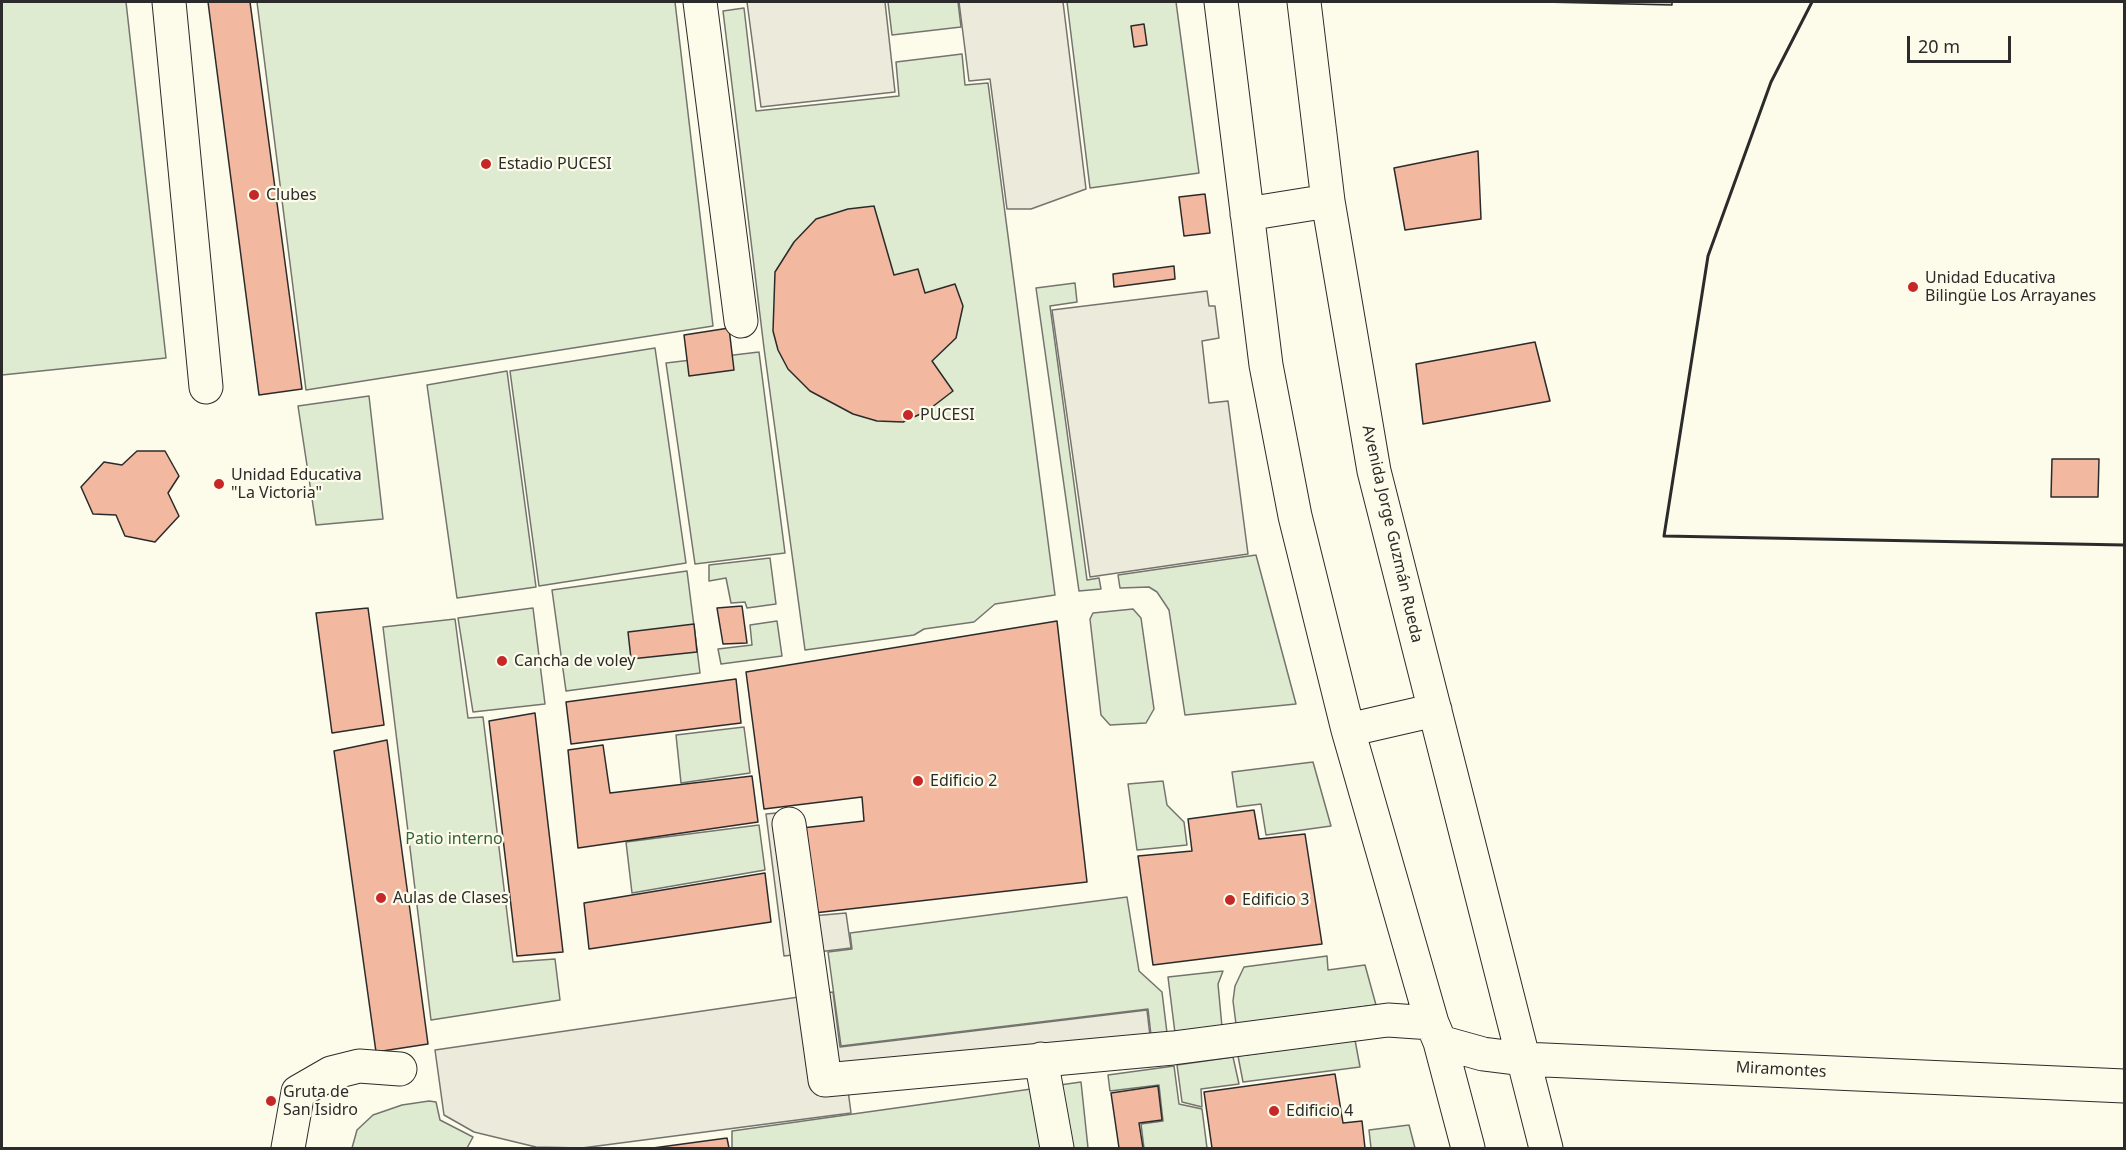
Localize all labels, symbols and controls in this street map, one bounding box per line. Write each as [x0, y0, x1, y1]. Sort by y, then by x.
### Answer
scale bar [1910, 24, 2014, 62]
text: 20 m [1918, 34, 1960, 58]
place label: Estadio PUCESI [498, 154, 612, 174]
marker: Estadio PUCESI [479, 157, 493, 171]
place label: Clubes [266, 185, 317, 205]
marker: Clubes [247, 188, 261, 202]
place label: Unidad Educativa Bilingüe Los Arrayanes [1925, 268, 2096, 306]
marker: Unidad Educativa Bilingüe Los Arrayanes [1906, 280, 1920, 294]
place label: PUCESI [920, 405, 975, 425]
marker: PUCESI [901, 408, 915, 422]
street label: Avenida Jorge Guzmán Rueda [1358, 423, 1426, 645]
place label: Unidad Educativa "La Victoria" [231, 465, 362, 503]
marker: Unidad Educativa "La Victoria" [212, 477, 226, 491]
place label: Cancha de voley [514, 651, 636, 671]
marker: Cancha de voley [495, 654, 509, 668]
place label: Edificio 2 [930, 771, 997, 791]
marker: Edificio 2 [911, 774, 925, 788]
park label: Patio interno [405, 829, 503, 849]
place label: Aulas de Clases [393, 888, 509, 908]
place label: Edificio 3 [1242, 890, 1309, 910]
marker: Aulas de Clases [374, 891, 388, 905]
marker: Edificio 3 [1223, 893, 1237, 907]
street label: Miramontes [1735, 1058, 1827, 1082]
place label: Gruta de San Isidro [283, 1082, 358, 1120]
marker: Gruta de San Isidro [264, 1094, 278, 1108]
place label: Edificio 4 [1286, 1101, 1353, 1121]
marker: Edificio 4 [1267, 1104, 1281, 1118]

